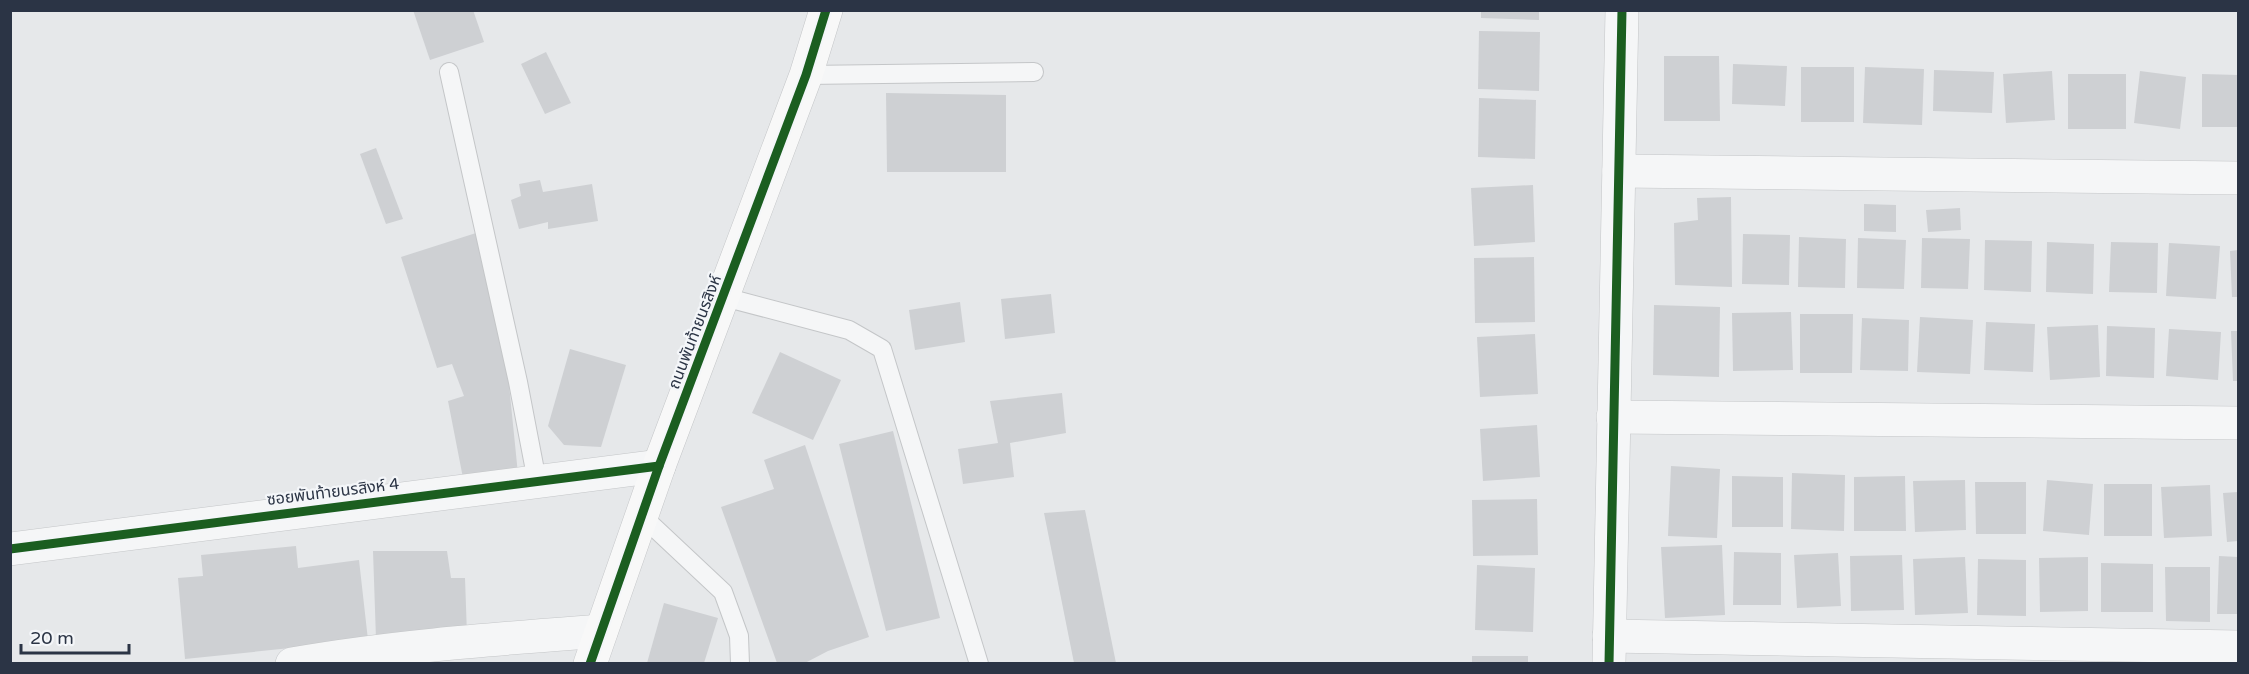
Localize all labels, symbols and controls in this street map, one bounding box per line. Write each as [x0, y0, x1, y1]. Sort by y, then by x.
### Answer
street label: ถนนพันท้ายนรสิงห์ [664, 272, 726, 392]
street label: ซอยพันท้ายนรสิงห์ 4 [266, 474, 400, 510]
scale bar [21, 617, 129, 655]
text: 20 m [30, 627, 74, 649]

